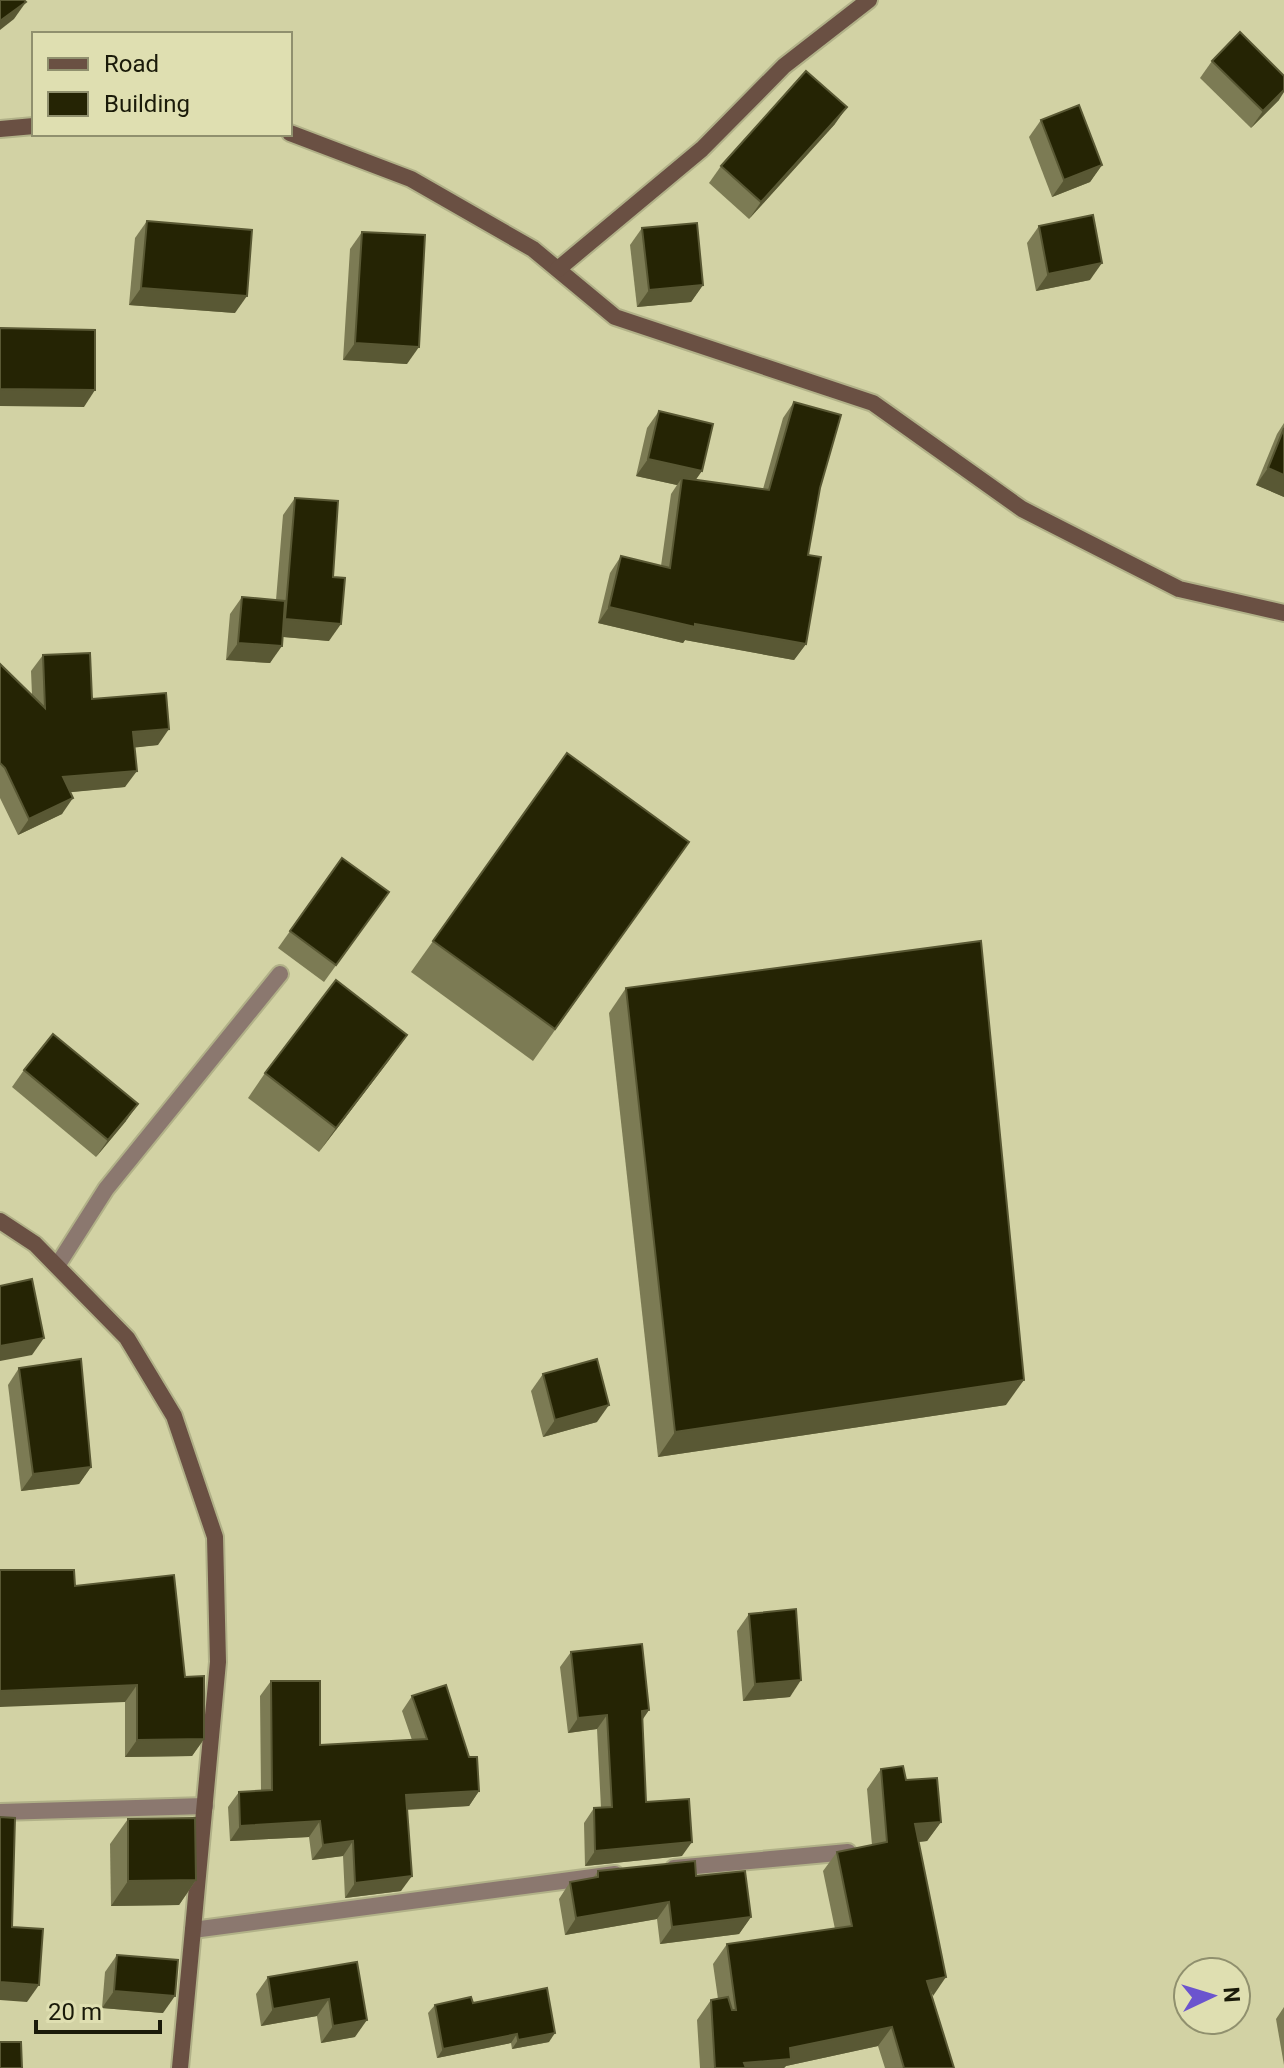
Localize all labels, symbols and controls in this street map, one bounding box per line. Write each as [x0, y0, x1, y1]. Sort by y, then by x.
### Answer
legend [32, 32, 292, 136]
text: Road [104, 50, 159, 78]
text: Building [104, 90, 190, 118]
north arrow [1172, 1956, 1252, 2036]
scale bar [36, 1984, 160, 2034]
text: N [1218, 1986, 1244, 2003]
text: 20 m [48, 1998, 102, 2026]

